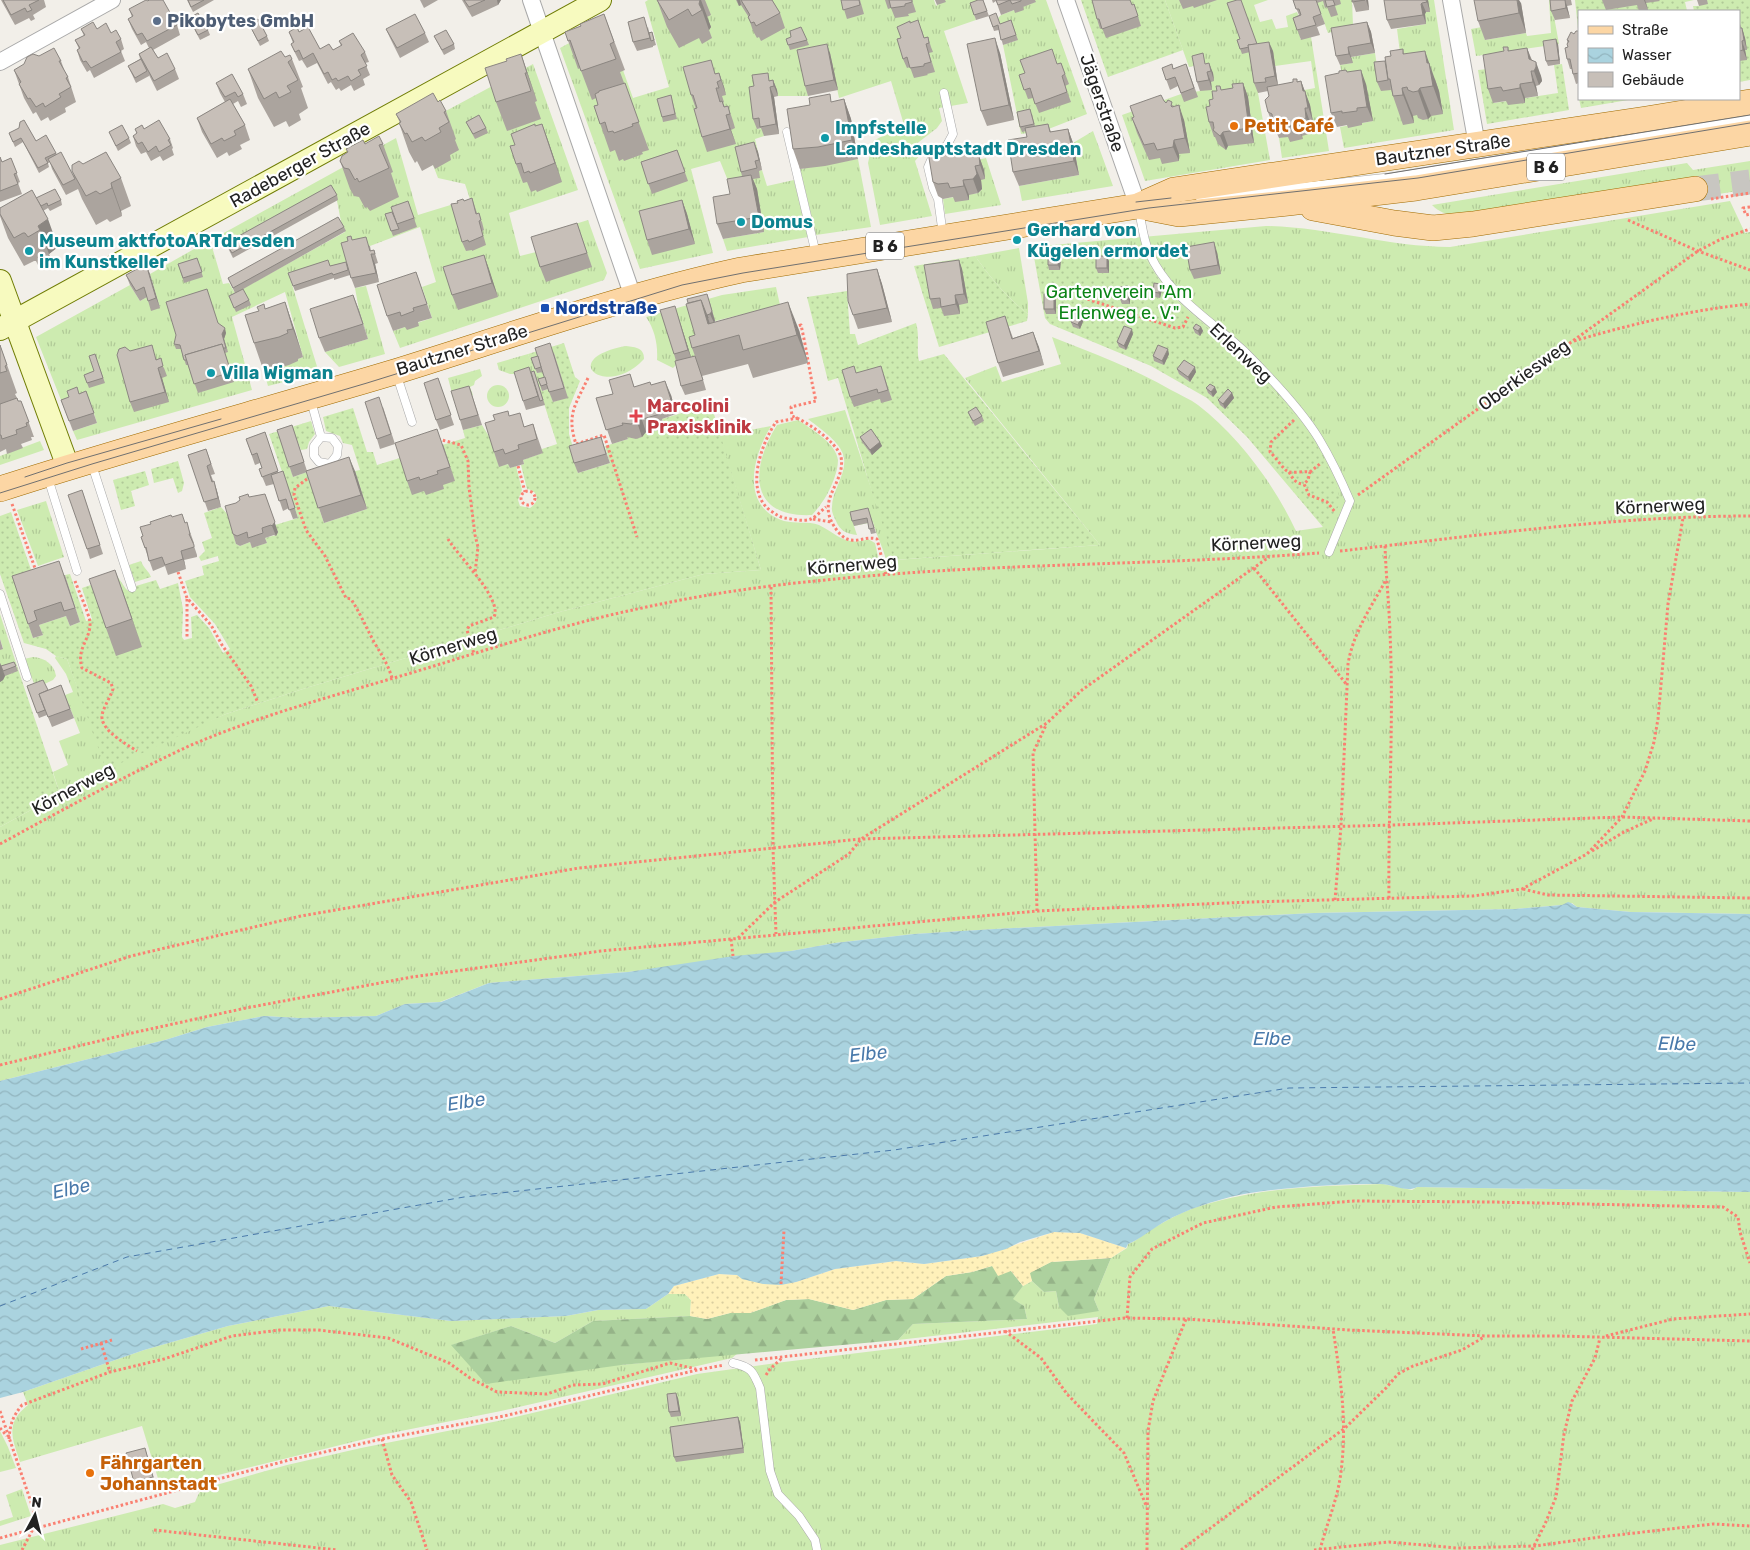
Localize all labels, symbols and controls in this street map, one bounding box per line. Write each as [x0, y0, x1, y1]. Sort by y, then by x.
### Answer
place label: Pikobytes GmbH [167, 10, 314, 32]
legend [1578, 10, 1740, 100]
marker: Pikobytes GmbH [151, 15, 163, 27]
text: Straße [1622, 21, 1668, 39]
text: Wasser [1622, 46, 1672, 64]
street label: Jägerstraße [1075, 51, 1129, 155]
text: Gebäude [1622, 71, 1684, 89]
place label: Petit Café [1244, 115, 1335, 137]
street label: Radeberger Straße [226, 117, 374, 213]
place label: Impfstelle Landeshauptstadt Dresden [835, 117, 1081, 160]
marker: Petit Café [1228, 120, 1240, 132]
street label: Bautzner Straße [1374, 130, 1512, 170]
marker: Impfstelle Landeshauptstadt Dresden [819, 132, 831, 144]
road number: B 6 [1527, 154, 1565, 180]
place label: Domus [751, 211, 813, 233]
marker: Domus [735, 216, 747, 228]
place label: Gerhard von Kügelen ermordet [1027, 219, 1188, 262]
place label: Museum aktfotoARTdresden im Kunstkeller [39, 230, 295, 273]
road number: B 6 [866, 232, 904, 260]
marker: Gerhard von Kügelen ermordet [1011, 234, 1023, 246]
marker: Museum aktfotoARTdresden im Kunstkeller [23, 245, 35, 257]
park label: Gartenverein "Am Erlenweg e. V." [1046, 281, 1192, 324]
place label: Nordstraße [555, 297, 658, 319]
marker: Nordstraße [539, 302, 551, 314]
street label: Erlenweg [1205, 318, 1277, 388]
street label: Bautzner Straße [394, 320, 530, 380]
street label: Oberkiesweg [1474, 335, 1574, 415]
place label: Villa Wigman [221, 362, 333, 384]
marker: Villa Wigman [205, 367, 217, 379]
place label: Marcolini Praxisklinik [647, 395, 752, 438]
marker: Marcolini Praxisklinik [629, 409, 643, 423]
street label: Körnerweg [1614, 493, 1706, 519]
street label: Körnerweg [1210, 530, 1302, 556]
street label: Körnerweg [806, 550, 898, 580]
street label: Körnerweg [407, 622, 499, 670]
street label: Körnerweg [28, 758, 118, 820]
water label: Elbe [1253, 1027, 1291, 1050]
water label: Elbe [1658, 1032, 1697, 1055]
water label: Elbe [848, 1040, 889, 1067]
water label: Elbe [445, 1087, 487, 1116]
water label: Elbe [50, 1173, 93, 1204]
place label: Fährgarten Johannstadt [100, 1452, 217, 1495]
marker: Fährgarten Johannstadt [84, 1467, 96, 1479]
north arrow [10, 1490, 60, 1540]
text: N [30, 1494, 43, 1512]

